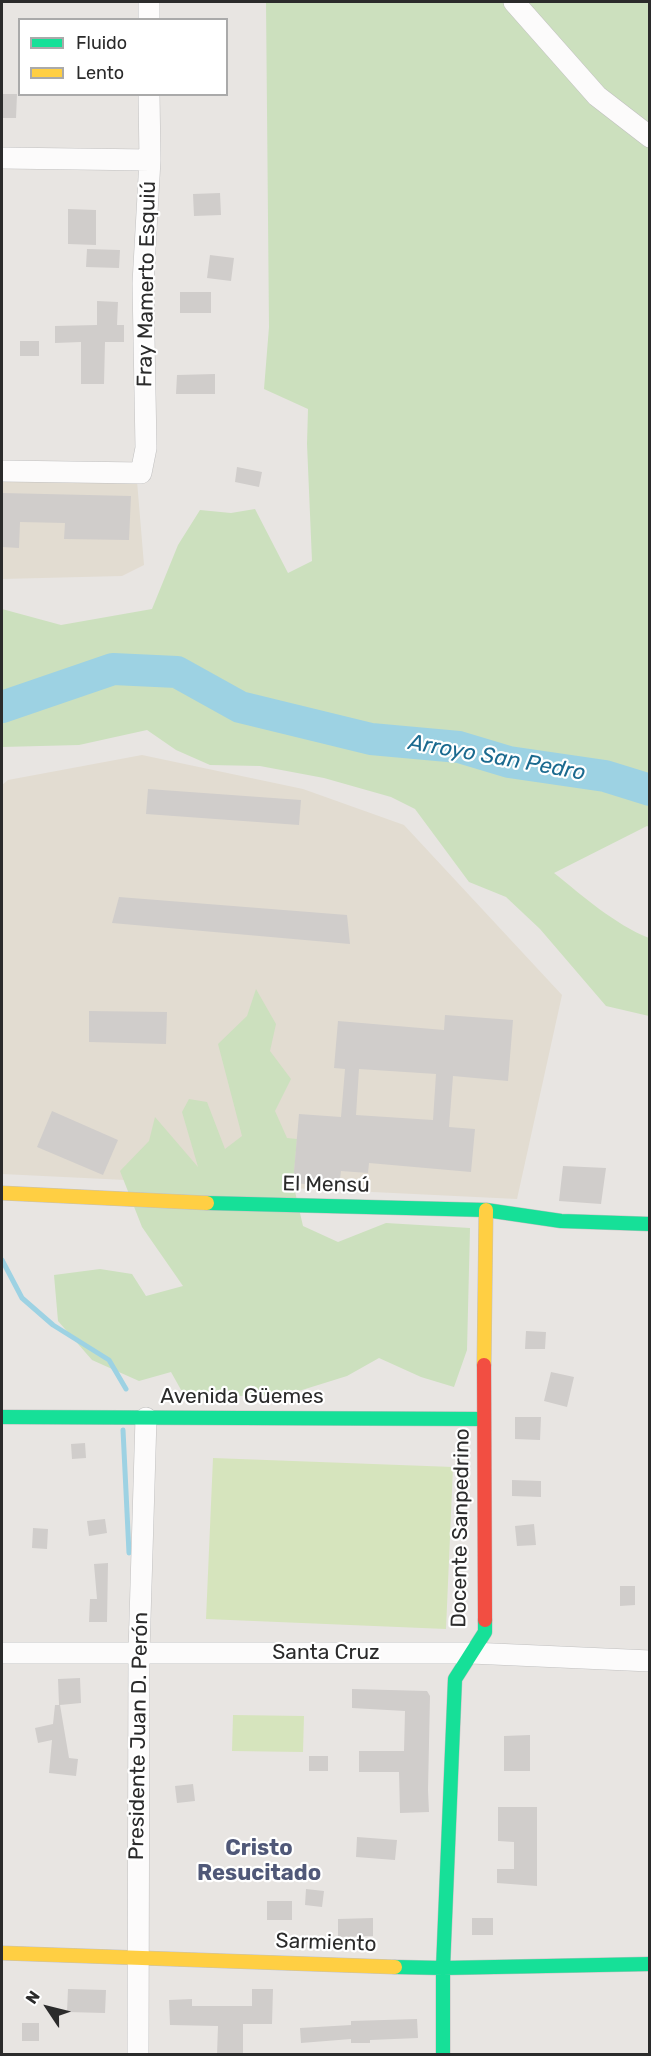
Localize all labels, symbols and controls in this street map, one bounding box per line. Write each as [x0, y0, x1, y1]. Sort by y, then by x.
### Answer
legend [18, 18, 228, 96]
text: Fluido [76, 32, 127, 54]
text: Lento [76, 62, 124, 84]
street label: Fray Mamerto Esquiú [133, 181, 161, 387]
water label: Arroyo San Pedro [407, 729, 587, 787]
street label: El Mensú [282, 1172, 370, 1198]
street label: Avenida Güemes [160, 1384, 324, 1410]
street label: Docente Sanpedrino [447, 1428, 475, 1628]
street label: Presidente Juan D. Perón [124, 1612, 154, 1860]
street label: Santa Cruz [272, 1640, 380, 1666]
district label: Cristo Resucitado [197, 1836, 321, 1888]
street label: Sarmiento [275, 1929, 377, 1957]
north arrow [18, 1978, 78, 2038]
text: N [22, 1987, 44, 2008]

